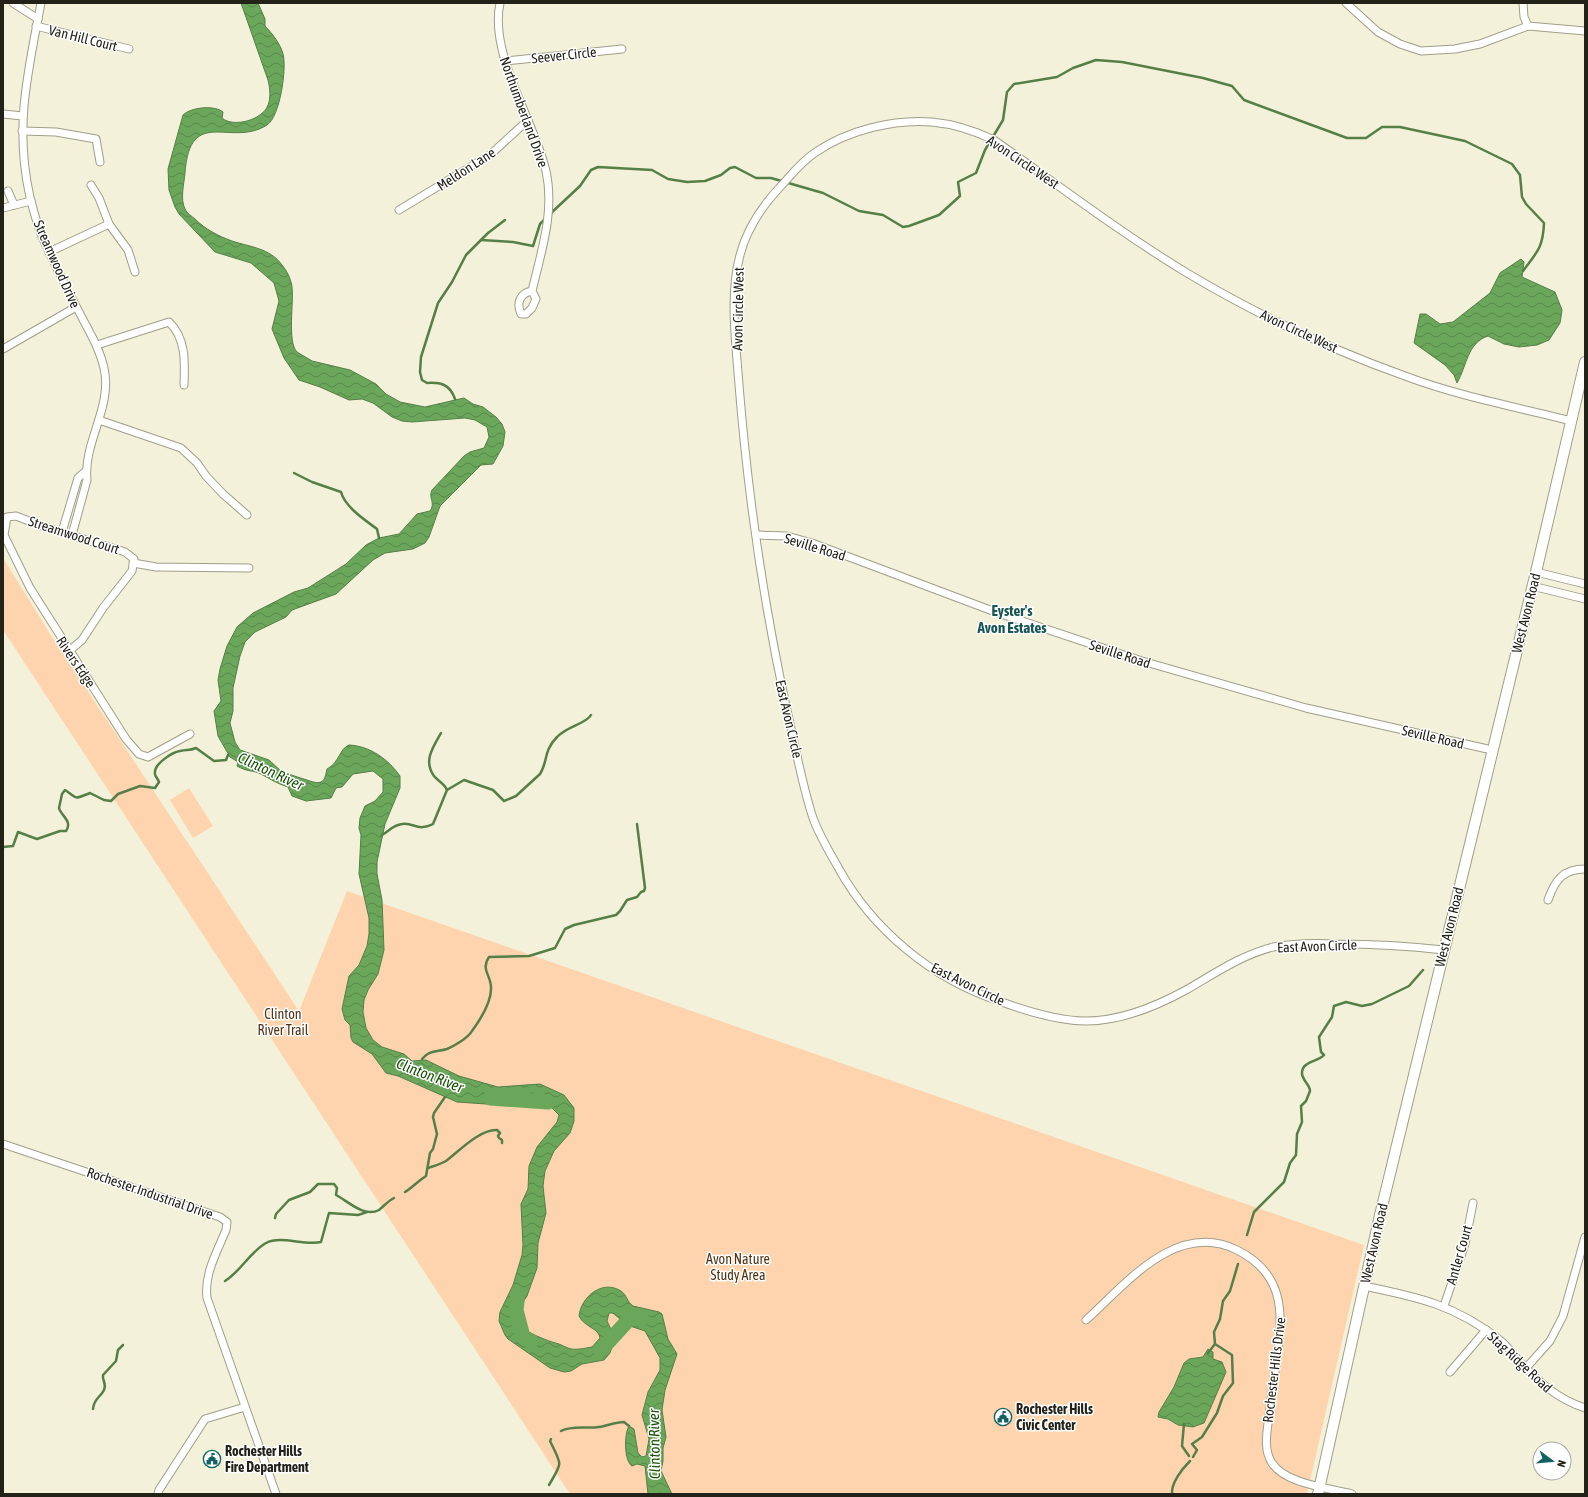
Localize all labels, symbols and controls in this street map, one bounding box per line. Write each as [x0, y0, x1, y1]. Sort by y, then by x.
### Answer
street label: Van Hill Court [47, 22, 119, 54]
street label: Seever Circle [531, 44, 597, 66]
street label: Northumberland Drive [497, 55, 551, 169]
street label: Avon Circle West [984, 132, 1062, 192]
street label: Meldon Lane [434, 144, 498, 194]
street label: Streamwood Drive [31, 218, 83, 310]
street label: Avon Circle West [729, 267, 747, 351]
street label: Avon Circle West [1258, 306, 1340, 356]
street label: Streamwood Court [27, 513, 121, 557]
street label: Seville Road [782, 530, 848, 564]
street label: West Avon Road [1508, 572, 1544, 654]
district label: Eyster's Avon Estates [976, 602, 1047, 636]
street label: Rivers Edge [53, 634, 99, 690]
street label: Seville Road [1087, 637, 1153, 671]
street label: East Avon Circle [772, 678, 806, 760]
street label: Seville Road [1400, 722, 1466, 752]
water label: Clinton River [236, 748, 307, 794]
street label: West Avon Road [1431, 886, 1467, 968]
street label: East Avon Circle [1277, 937, 1357, 955]
street label: East Avon Circle [929, 959, 1007, 1009]
park label: Clinton River Trail [258, 1006, 309, 1038]
water label: Clinton River [394, 1054, 466, 1096]
street label: Rochester Industrial Drive [85, 1164, 215, 1222]
street label: West Avon Road [1357, 1202, 1391, 1284]
street label: Antler Court [1443, 1223, 1475, 1287]
park label: Avon Nature Study Area [706, 1251, 770, 1283]
street label: Rochester Hills Drive [1260, 1316, 1288, 1424]
street label: Stag Ridge Road [1485, 1328, 1555, 1396]
place label: Rochester Hills Civic Center [1016, 1401, 1093, 1433]
public building icon: Rochester Hills Civic Center [993, 1407, 1013, 1427]
water label: Clinton River [645, 1408, 663, 1479]
north arrow [1532, 1441, 1572, 1481]
place label: Rochester Hills Fire Department [225, 1443, 309, 1475]
public building icon: Rochester Hills Fire Department [202, 1449, 222, 1469]
text: N [1555, 1459, 1568, 1469]

